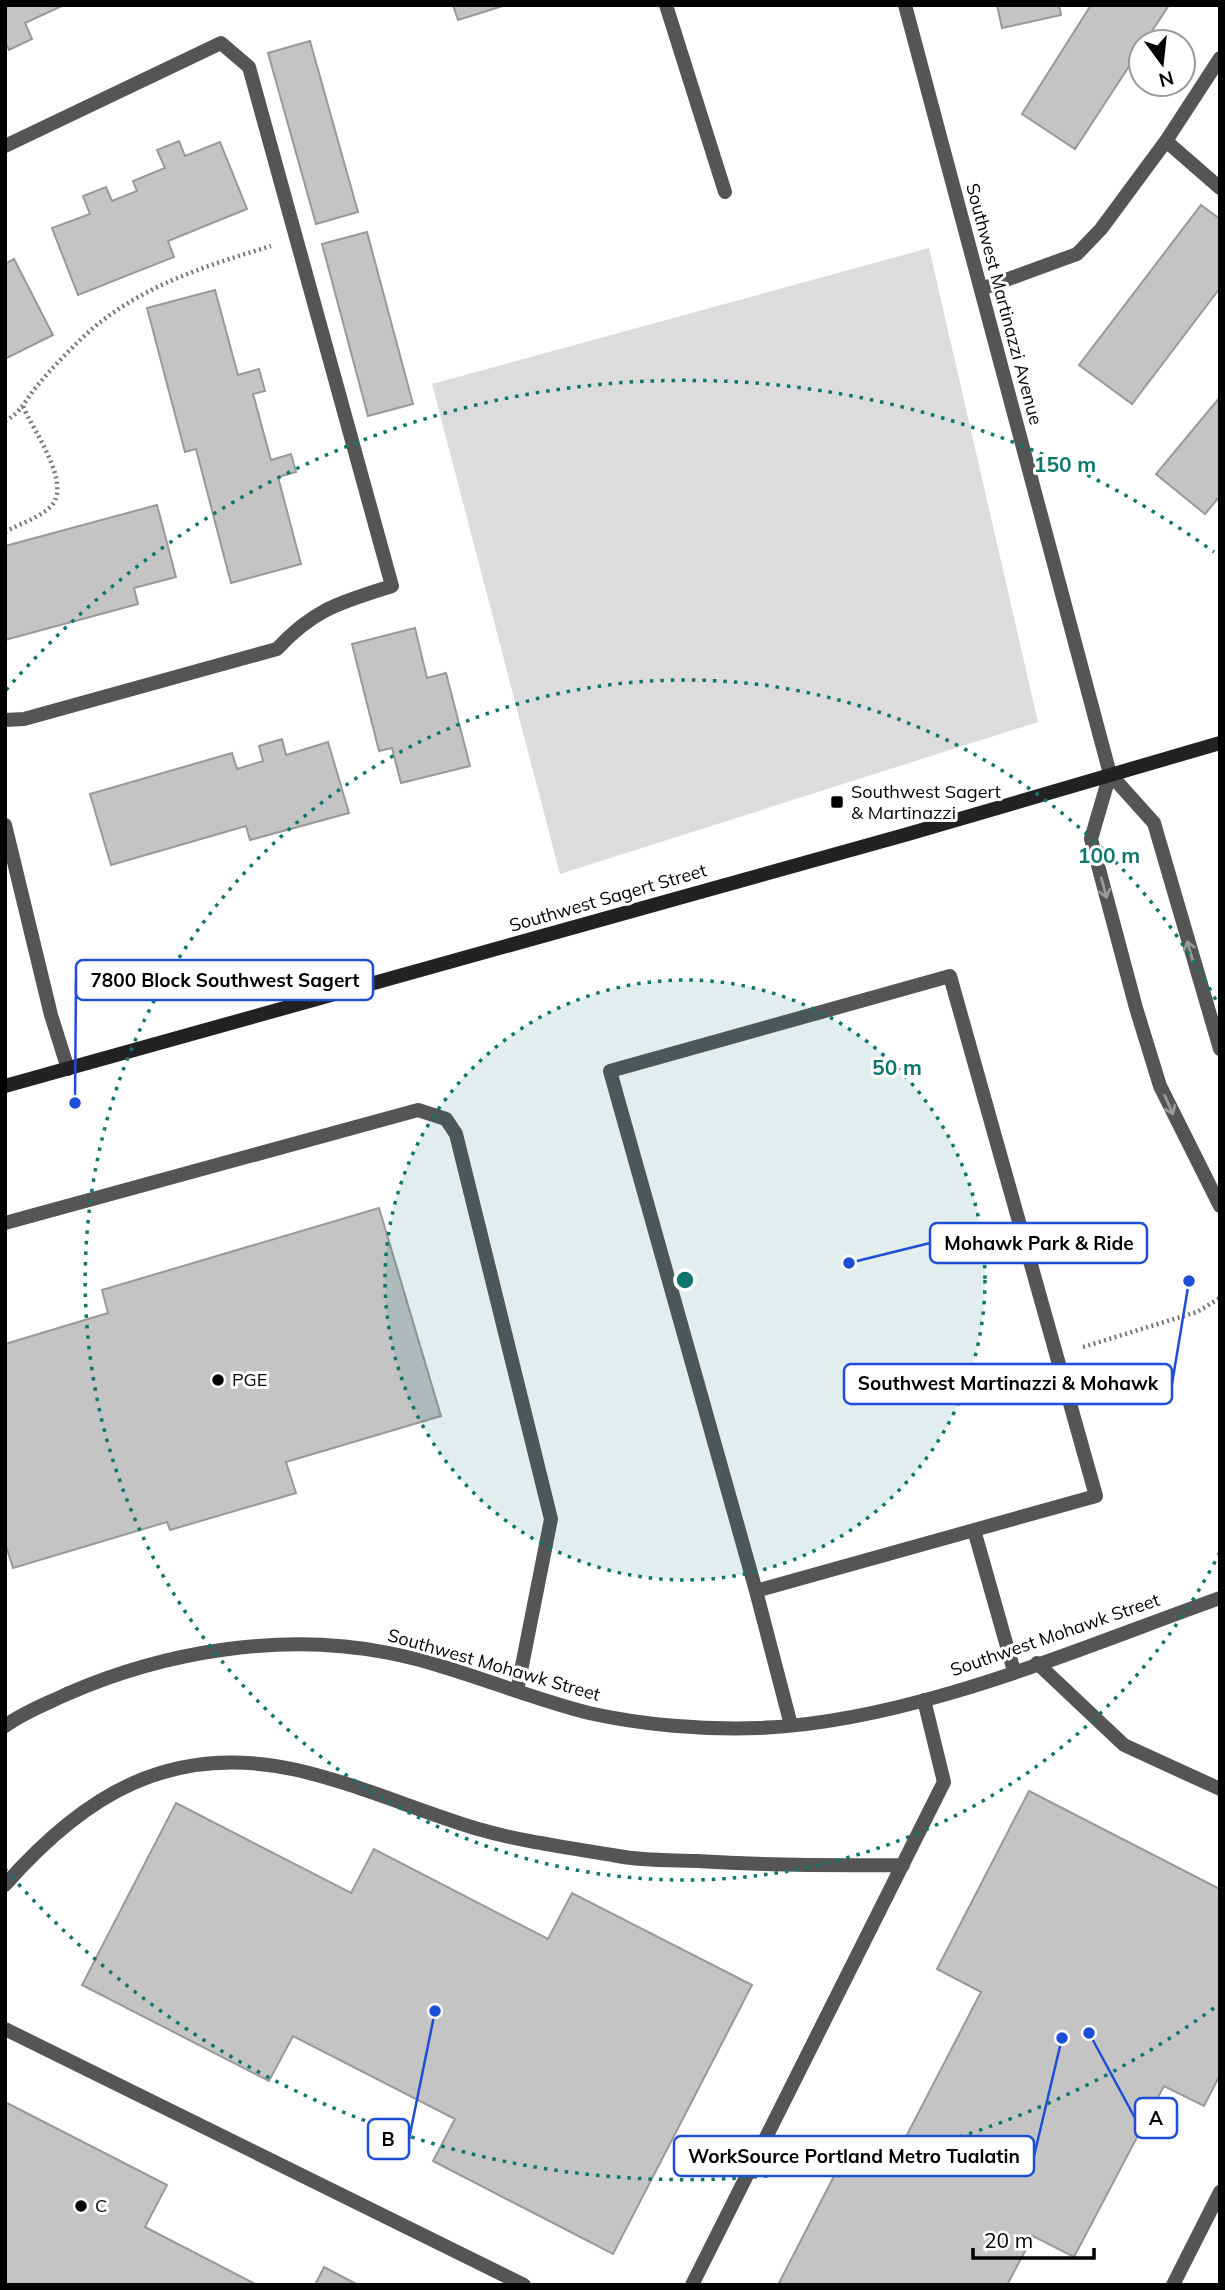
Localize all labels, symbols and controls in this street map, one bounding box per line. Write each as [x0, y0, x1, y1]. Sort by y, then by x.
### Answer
north arrow [1127, 28, 1197, 98]
text: N [1156, 66, 1176, 93]
street label: Southwest Martinazzi Avenue [961, 180, 1048, 427]
text: 150 m [1034, 451, 1096, 477]
place label: Southwest Sagert & Martinazzi [851, 780, 1001, 824]
marker: Southwest Sagert & Martinazzi [829, 794, 845, 810]
text: 100 m [1078, 842, 1140, 868]
street label: Southwest Sagert Street [507, 858, 709, 937]
one-way arrow [1098, 876, 1111, 898]
one-way arrow [1183, 941, 1196, 963]
callout: 7800 Block Southwest Sagert [76, 960, 373, 1000]
text: 7800 Block Southwest Sagert [90, 968, 360, 992]
text: 50 m [872, 1054, 922, 1080]
one-way arrow [1163, 1094, 1176, 1115]
callout: Mohawk Park & Ride [930, 1223, 1147, 1263]
text: Mohawk Park & Ride [944, 1231, 1134, 1255]
centre of rings [673, 1268, 697, 1292]
callout: Southwest Martinazzi & Mohawk [844, 1364, 1172, 1404]
place label: PGE [232, 1368, 267, 1391]
text: Southwest Martinazzi & Mohawk [858, 1371, 1159, 1395]
marker: PGE [210, 1372, 226, 1388]
street label: Southwest Mohawk Street [947, 1588, 1163, 1681]
street label: Southwest Mohawk Street [385, 1623, 603, 1706]
callout: A [1135, 2098, 1177, 2138]
text: A [1149, 2106, 1164, 2130]
callout: B [368, 2119, 409, 2159]
text: B [381, 2127, 395, 2151]
callout: WorkSource Portland Metro Tualatin [674, 2136, 1034, 2176]
text: WorkSource Portland Metro Tualatin [688, 2144, 1020, 2168]
place label: C [95, 2194, 107, 2217]
marker: C [73, 2198, 89, 2214]
scale bar [973, 2216, 1094, 2260]
text: 20 m [984, 2227, 1033, 2253]

